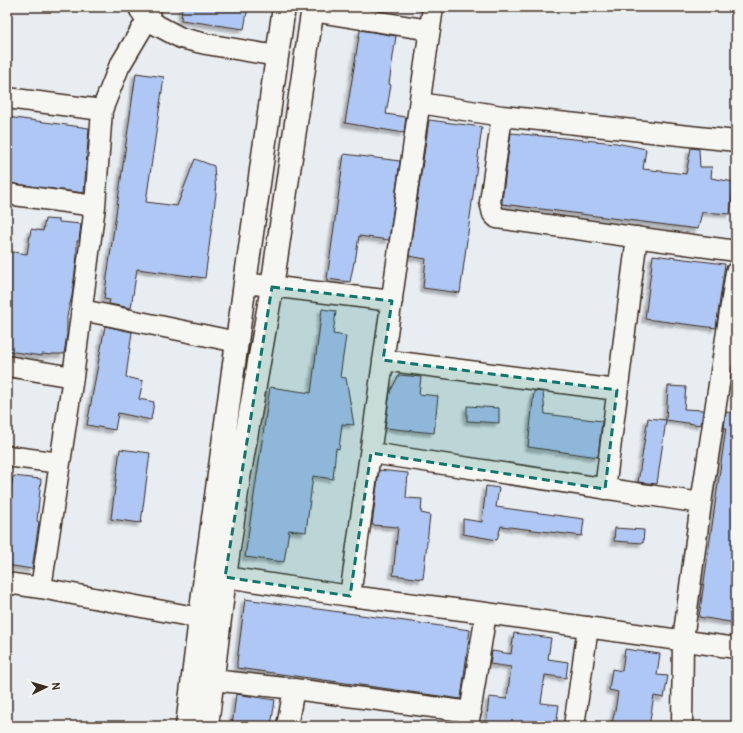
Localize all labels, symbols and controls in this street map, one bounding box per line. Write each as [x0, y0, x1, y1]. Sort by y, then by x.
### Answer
north arrow [26, 667, 66, 707]
text: N [49, 682, 62, 691]

